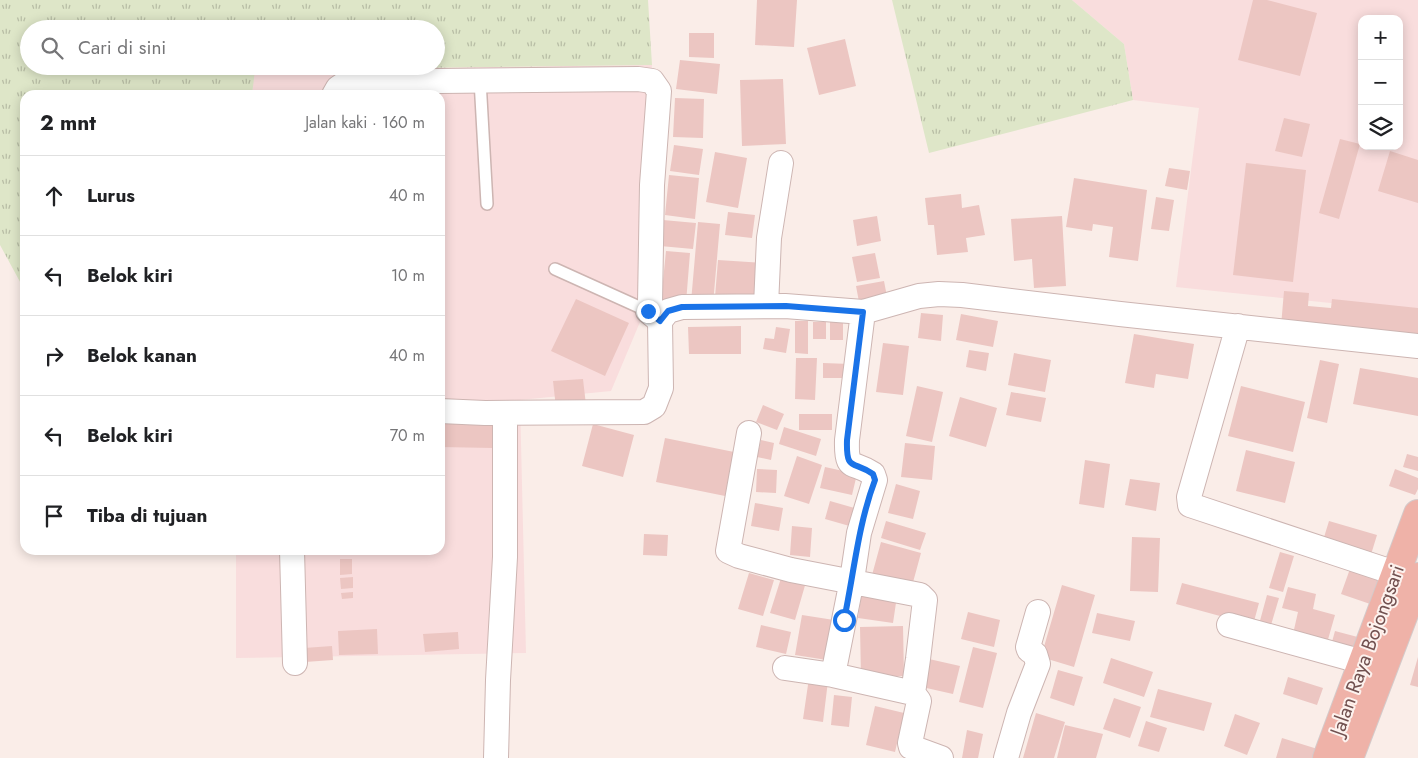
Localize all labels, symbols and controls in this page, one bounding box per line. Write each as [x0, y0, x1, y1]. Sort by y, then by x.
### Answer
map controls [1358, 15, 1403, 150]
button: + [1358, 15, 1403, 60]
search box [20, 20, 445, 75]
icon: search [38, 34, 66, 62]
text: Cari di sini [78, 34, 166, 61]
button: − [1358, 60, 1403, 105]
button: layers [1358, 105, 1403, 150]
text: 2 mnt [40, 108, 96, 138]
text: Jalan kaki · 160 m [305, 111, 425, 134]
icon: ahead [40, 182, 68, 210]
text: Lurus [87, 182, 135, 209]
text: 40 m [389, 184, 425, 207]
icon: left [40, 262, 68, 290]
text: Belok kiri [87, 262, 173, 289]
text: 10 m [391, 264, 425, 287]
route end [637, 300, 660, 323]
icon: right [40, 342, 68, 370]
text: Belok kanan [87, 342, 197, 369]
text: 40 m [389, 344, 425, 367]
icon: left [40, 422, 68, 450]
text: Belok kiri [87, 422, 173, 449]
text: 70 m [390, 424, 425, 447]
icon: arrive [40, 502, 68, 530]
text: Tiba di tujuan [87, 502, 207, 529]
street label: Jalan Raya Bojongsari [1322, 561, 1412, 742]
route start [833, 609, 856, 632]

